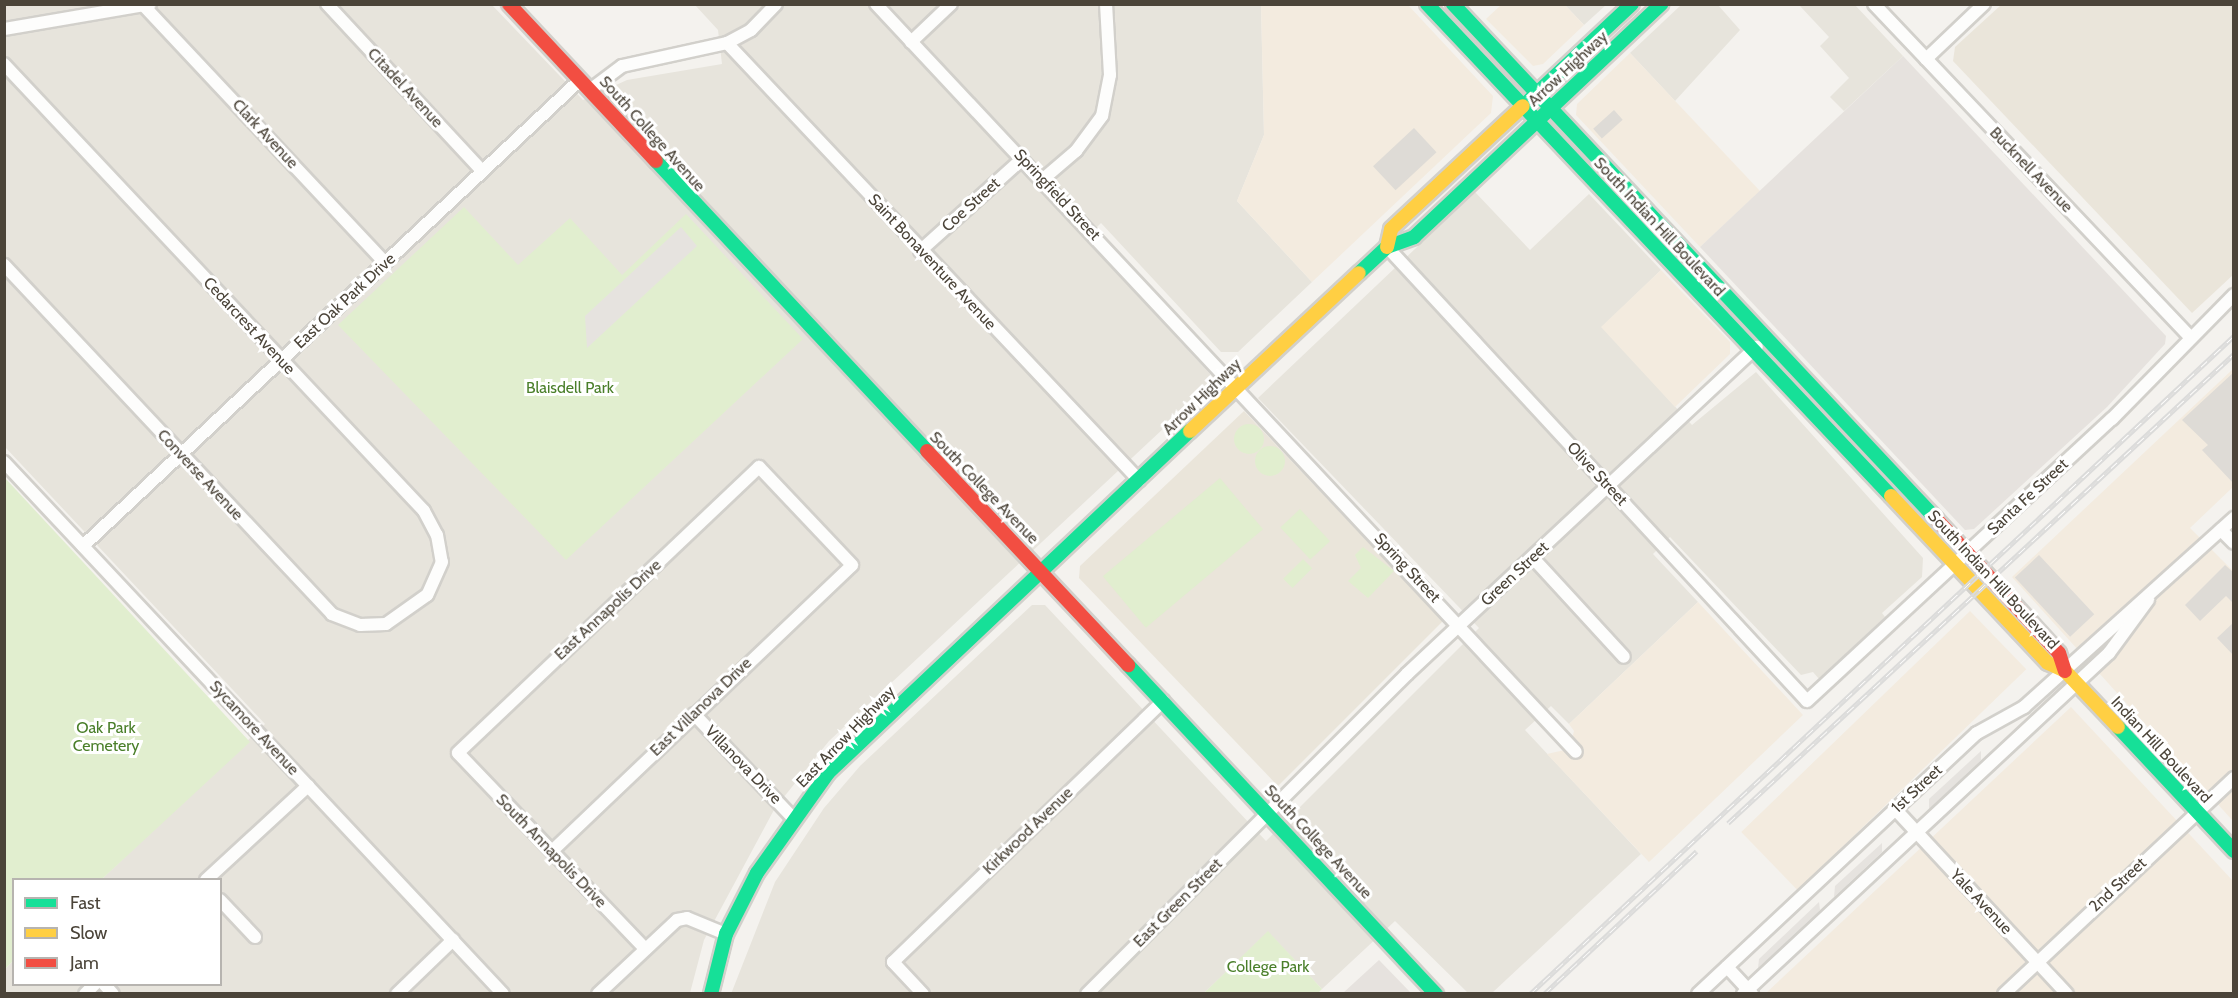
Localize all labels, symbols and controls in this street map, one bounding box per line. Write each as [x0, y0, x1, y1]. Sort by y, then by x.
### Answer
street label: Arrow Highway [1524, 27, 1612, 111]
street label: Citadel Avenue [363, 44, 447, 132]
street label: South College Avenue [595, 72, 709, 196]
street label: Clark Avenue [228, 95, 302, 173]
street label: Bucknell Avenue [1985, 123, 2077, 217]
street label: Springfield Street [1010, 145, 1104, 245]
street label: South Indian Hill Boulevard [1590, 154, 1728, 300]
street label: Coe Street [938, 174, 1004, 236]
street label: Saint Bonaventure Avenue [864, 190, 1000, 334]
street label: East Oak Park Drive [291, 249, 399, 353]
street label: Cedarcrest Avenue [199, 273, 299, 379]
street label: Arrow Highway [1159, 355, 1245, 439]
park label: Blaisdell Park [526, 378, 614, 398]
street label: Converse Avenue [153, 426, 247, 524]
street label: South College Avenue [925, 428, 1043, 548]
street label: Olive Street [1563, 438, 1631, 510]
street label: Santa Fe Street [1984, 455, 2072, 539]
street label: South Indian Hill Boulevard [1924, 507, 2062, 653]
street label: Spring Street [1370, 529, 1444, 607]
street label: Green Street [1477, 538, 1553, 610]
street label: East Annapolis Drive [551, 556, 665, 664]
street label: East Villanova Drive [646, 654, 756, 760]
street label: Sycamore Avenue [205, 677, 303, 779]
street label: East Arrow Highway [793, 682, 899, 792]
street label: Indian Hill Boulevard [2107, 693, 2215, 807]
park label: Oak Park Cemetery [73, 718, 139, 756]
street label: Villanova Drive [701, 722, 785, 808]
street label: 1st Street [1888, 761, 1946, 817]
street label: South College Avenue [1260, 781, 1376, 903]
street label: Kirkwood Avenue [979, 783, 1077, 879]
street label: South Annapolis Drive [492, 790, 610, 912]
street label: 2nd Street [2086, 854, 2150, 916]
street label: East Green Street [1130, 855, 1226, 951]
street label: Yale Avenue [1946, 866, 2016, 938]
legend [12, 878, 222, 986]
text: Fast [70, 892, 101, 914]
text: Slow [70, 922, 107, 944]
text: Jam [70, 952, 99, 974]
park label: College Park [1227, 957, 1309, 977]

